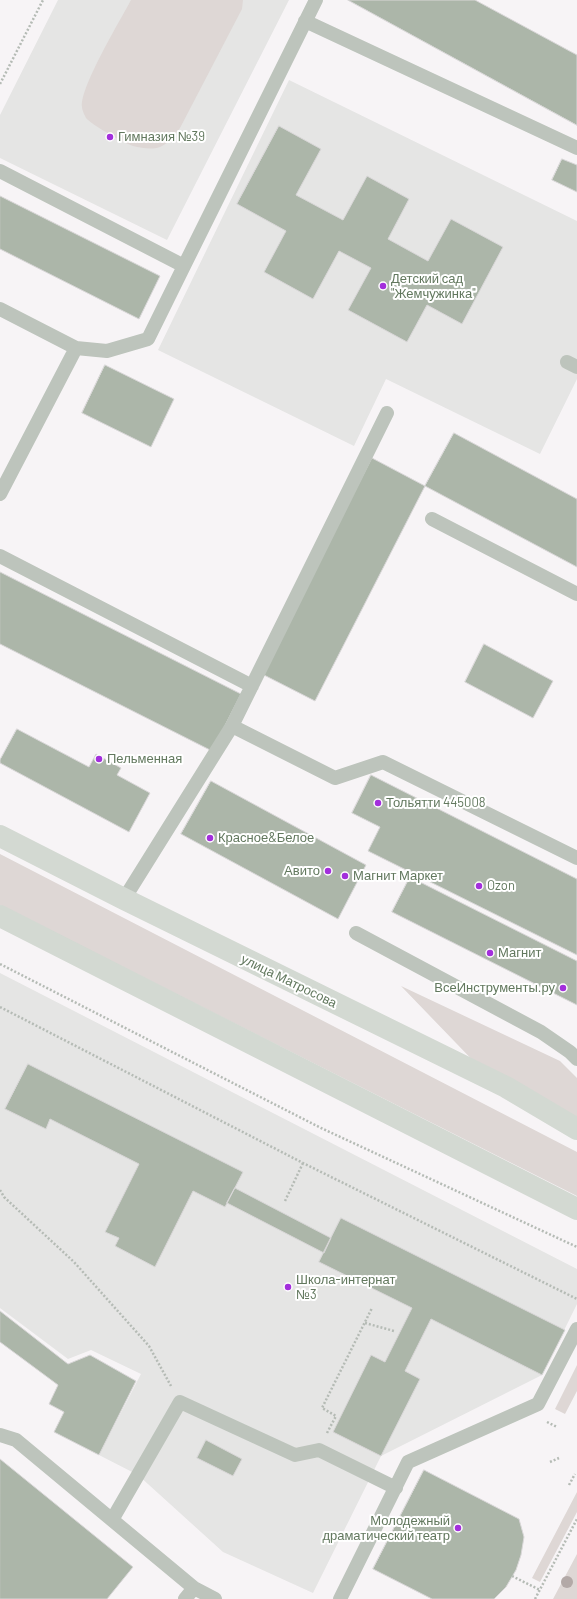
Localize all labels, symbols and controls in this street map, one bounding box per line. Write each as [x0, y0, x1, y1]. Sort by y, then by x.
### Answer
place label: Гимназия №39 [118, 129, 205, 145]
marker: Гимназия №39 [105, 132, 115, 142]
place label: Детский сад "Жемчужинка" [391, 271, 476, 302]
marker: Детский сад "Жемчужинка" [378, 281, 388, 291]
place label: Пельменная [107, 751, 182, 767]
marker: Пельменная [94, 754, 104, 764]
place label: Тольятти 445008 [386, 795, 486, 811]
marker: Тольятти 445008 [373, 798, 383, 808]
place label: Красное&Белое [218, 830, 314, 846]
marker: Красное&Белое [205, 833, 215, 843]
place label: Авито [284, 863, 320, 879]
marker: Авито [323, 866, 333, 876]
place label: Магнит Маркет [353, 868, 443, 884]
marker: Магнит Маркет [340, 871, 350, 881]
place label: Ozon [487, 878, 515, 894]
marker: Ozon [474, 881, 484, 891]
place label: Магнит [498, 945, 541, 961]
marker: Магнит [485, 948, 495, 958]
street label: улица Матросова [239, 951, 339, 1011]
place label: ВсеИнструменты.ру [434, 980, 555, 996]
marker: ВсеИнструменты.ру [558, 983, 568, 993]
place label: Школа-интернат №3 [296, 1272, 395, 1303]
marker: Школа-интернат №3 [283, 1282, 293, 1292]
place label: Молодежный драматический театр [322, 1513, 450, 1544]
marker: Молодежный драматический театр [453, 1523, 463, 1533]

